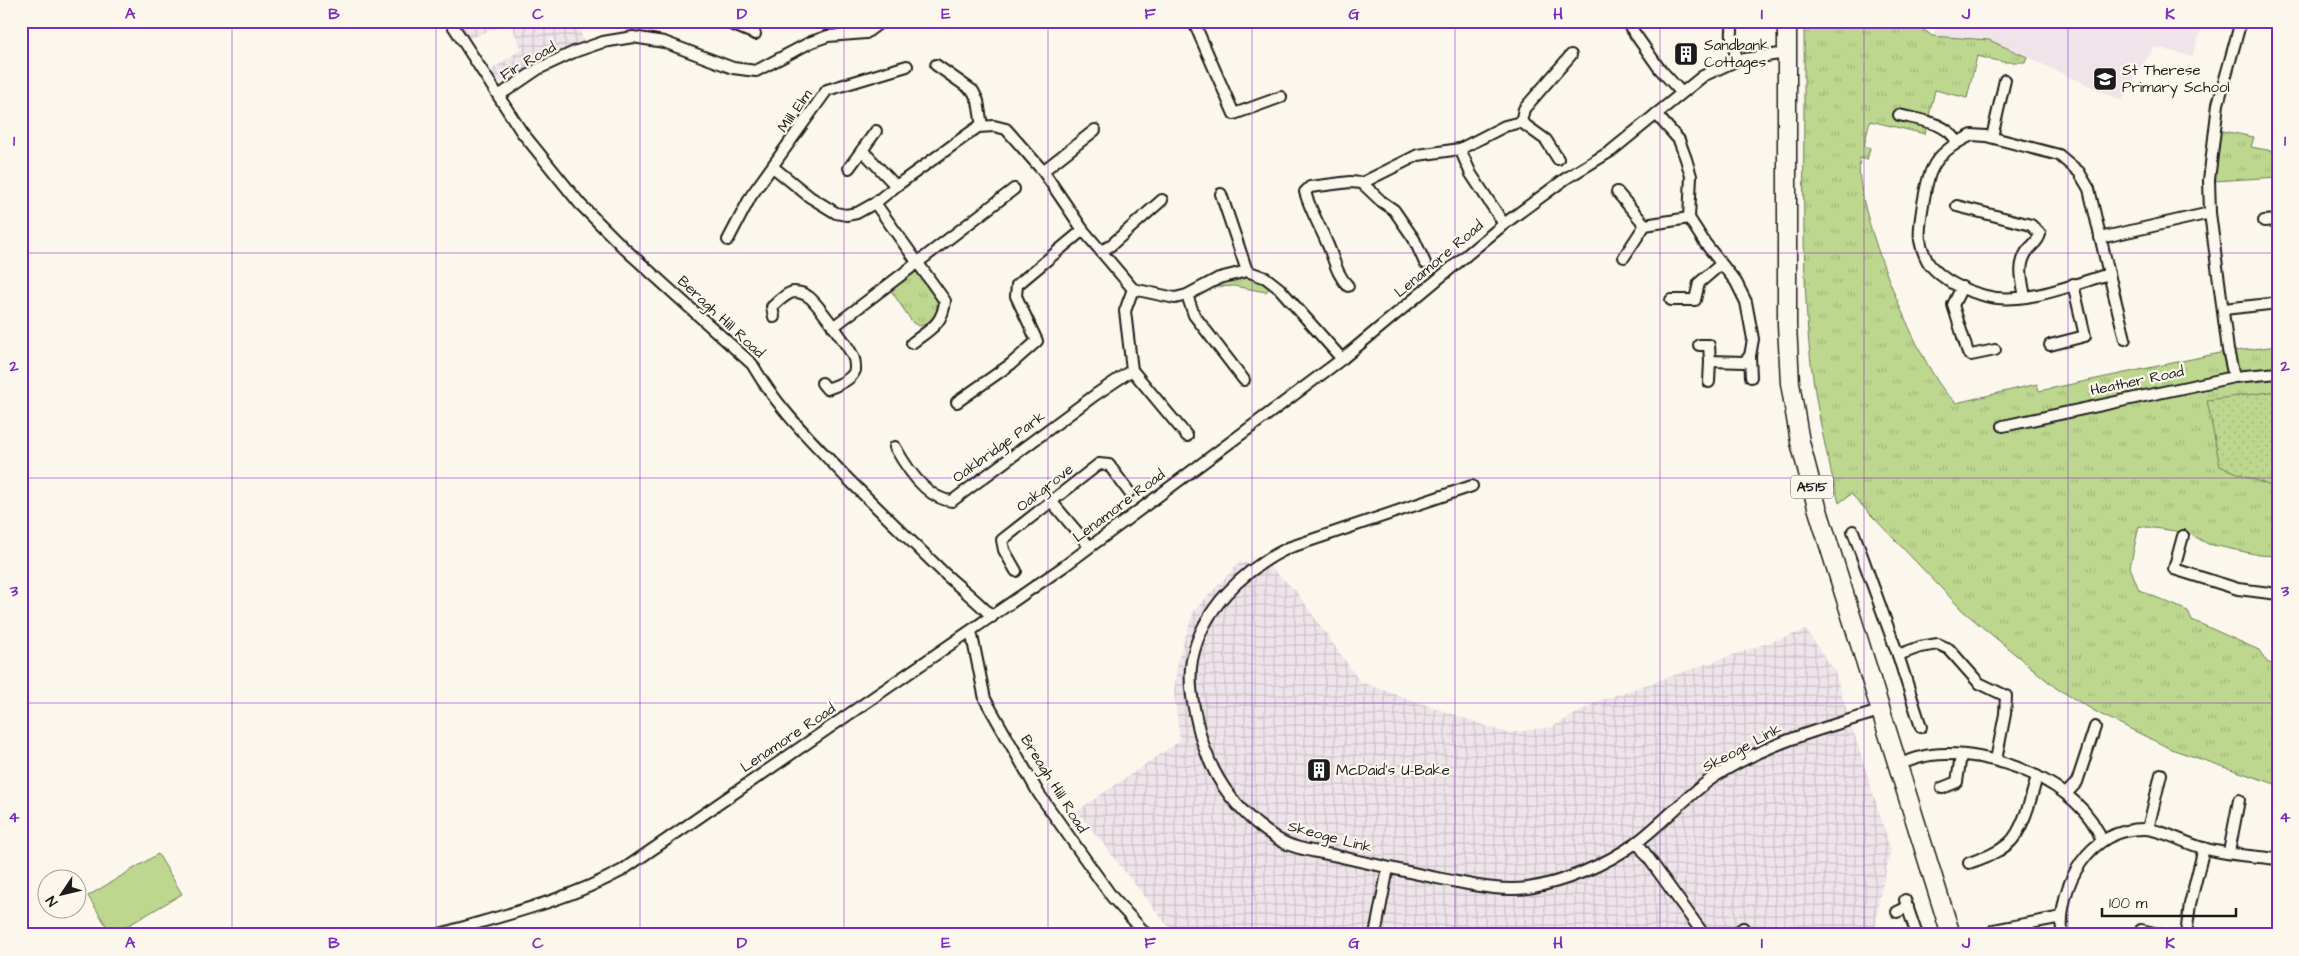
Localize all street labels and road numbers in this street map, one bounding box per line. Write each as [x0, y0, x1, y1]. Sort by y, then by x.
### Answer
street label: Fir Road [496, 36, 560, 85]
street label: Mill Elm [773, 85, 818, 137]
street label: Lenamore Road [1390, 215, 1488, 303]
street label: Beragh Hill Road [672, 271, 769, 364]
street label: Heather Road [2088, 361, 2186, 401]
street label: Oakbridge Park [948, 406, 1050, 489]
street label: Oakgrove [1012, 459, 1079, 518]
street label: Lenamore Road [1069, 464, 1170, 548]
road number: A515 [1791, 476, 1833, 498]
street label: Lenamore Road [736, 698, 840, 778]
street label: Skeoge Link [1699, 718, 1786, 778]
street label: Breagh Hill Road [1014, 731, 1093, 838]
street label: Skeoge Link [1285, 816, 1375, 859]

